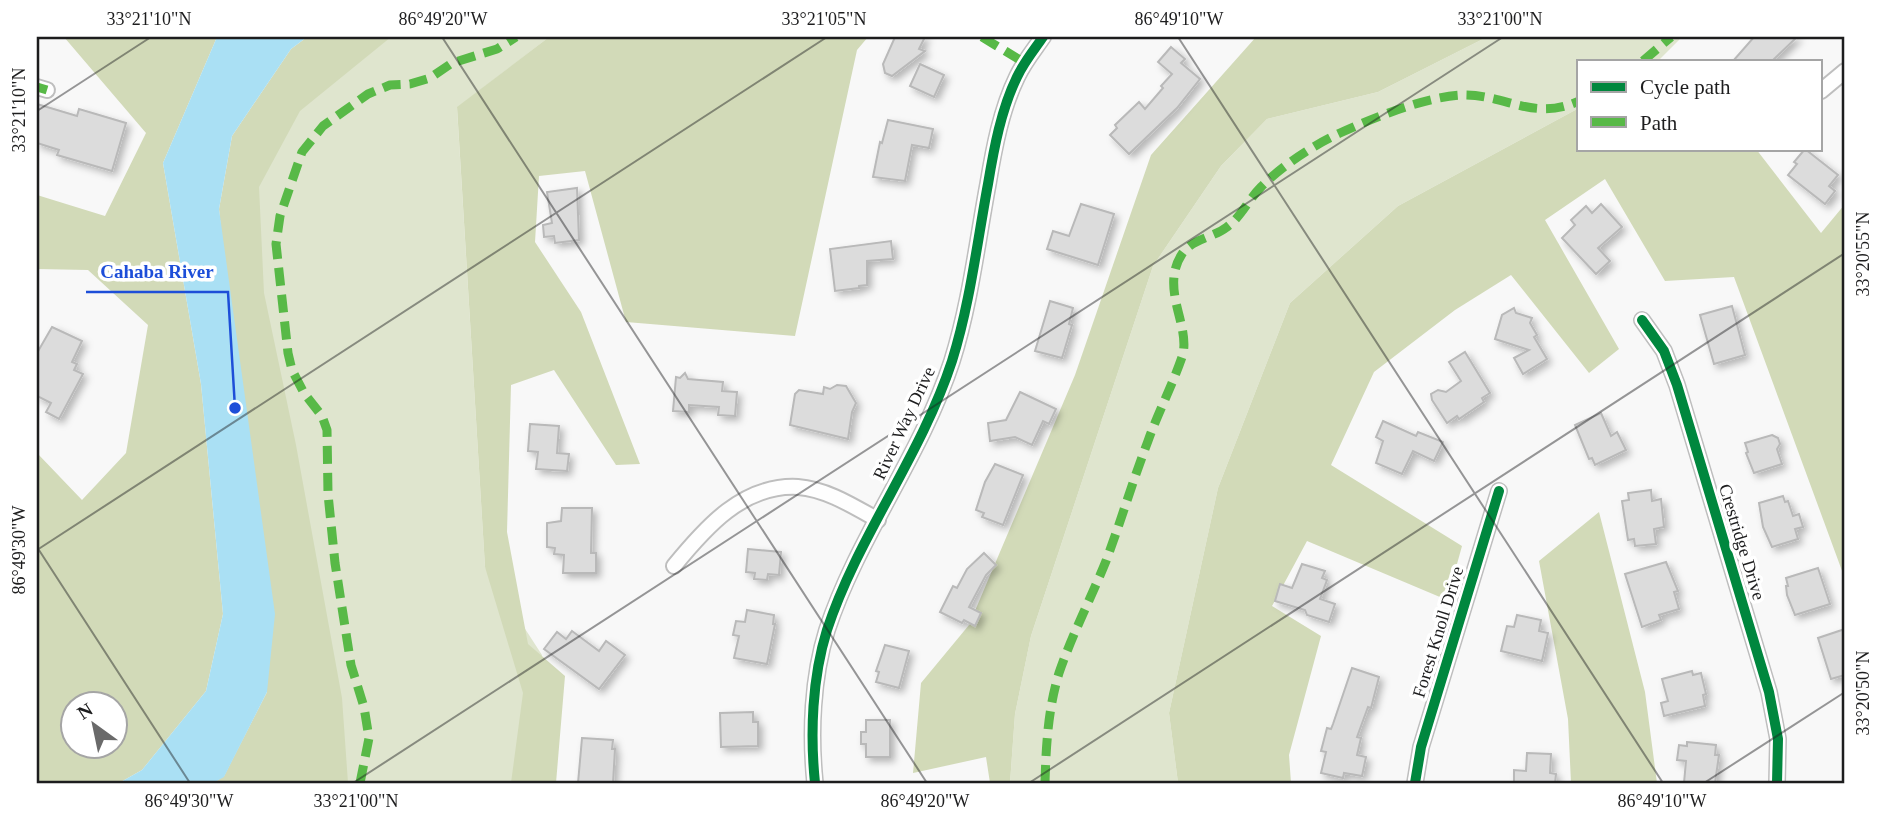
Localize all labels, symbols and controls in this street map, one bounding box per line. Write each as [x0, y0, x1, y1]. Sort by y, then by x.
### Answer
text: 33°21'10"N [107, 9, 191, 29]
text: 86°49'20"W [399, 9, 487, 29]
text: 33°21'05"N [782, 9, 866, 29]
text: 86°49'10"W [1135, 9, 1223, 29]
text: 33°21'00"N [1458, 9, 1542, 29]
legend [1577, 60, 1822, 150]
text: 33°21'10"N [9, 68, 29, 152]
text: Cycle path [1640, 75, 1731, 99]
text: Path [1640, 111, 1678, 135]
text: 33°20'55"N [1853, 212, 1873, 296]
callout: Cahaba River [86, 252, 228, 292]
text: Cahaba River [100, 261, 214, 282]
street label: River Way Drive [869, 363, 939, 483]
street label: Crestridge Drive [1715, 481, 1769, 603]
text: 86°49'30"W [9, 506, 29, 594]
street label: Forest Knoll Drive [1409, 564, 1467, 700]
text: 33°20'50"N [1853, 651, 1873, 735]
north arrow [60, 690, 130, 760]
text: N [74, 698, 97, 724]
text: 86°49'30"W [145, 791, 233, 811]
text: 33°21'00"N [314, 791, 398, 811]
text: 86°49'20"W [881, 791, 969, 811]
text: 86°49'10"W [1618, 791, 1706, 811]

